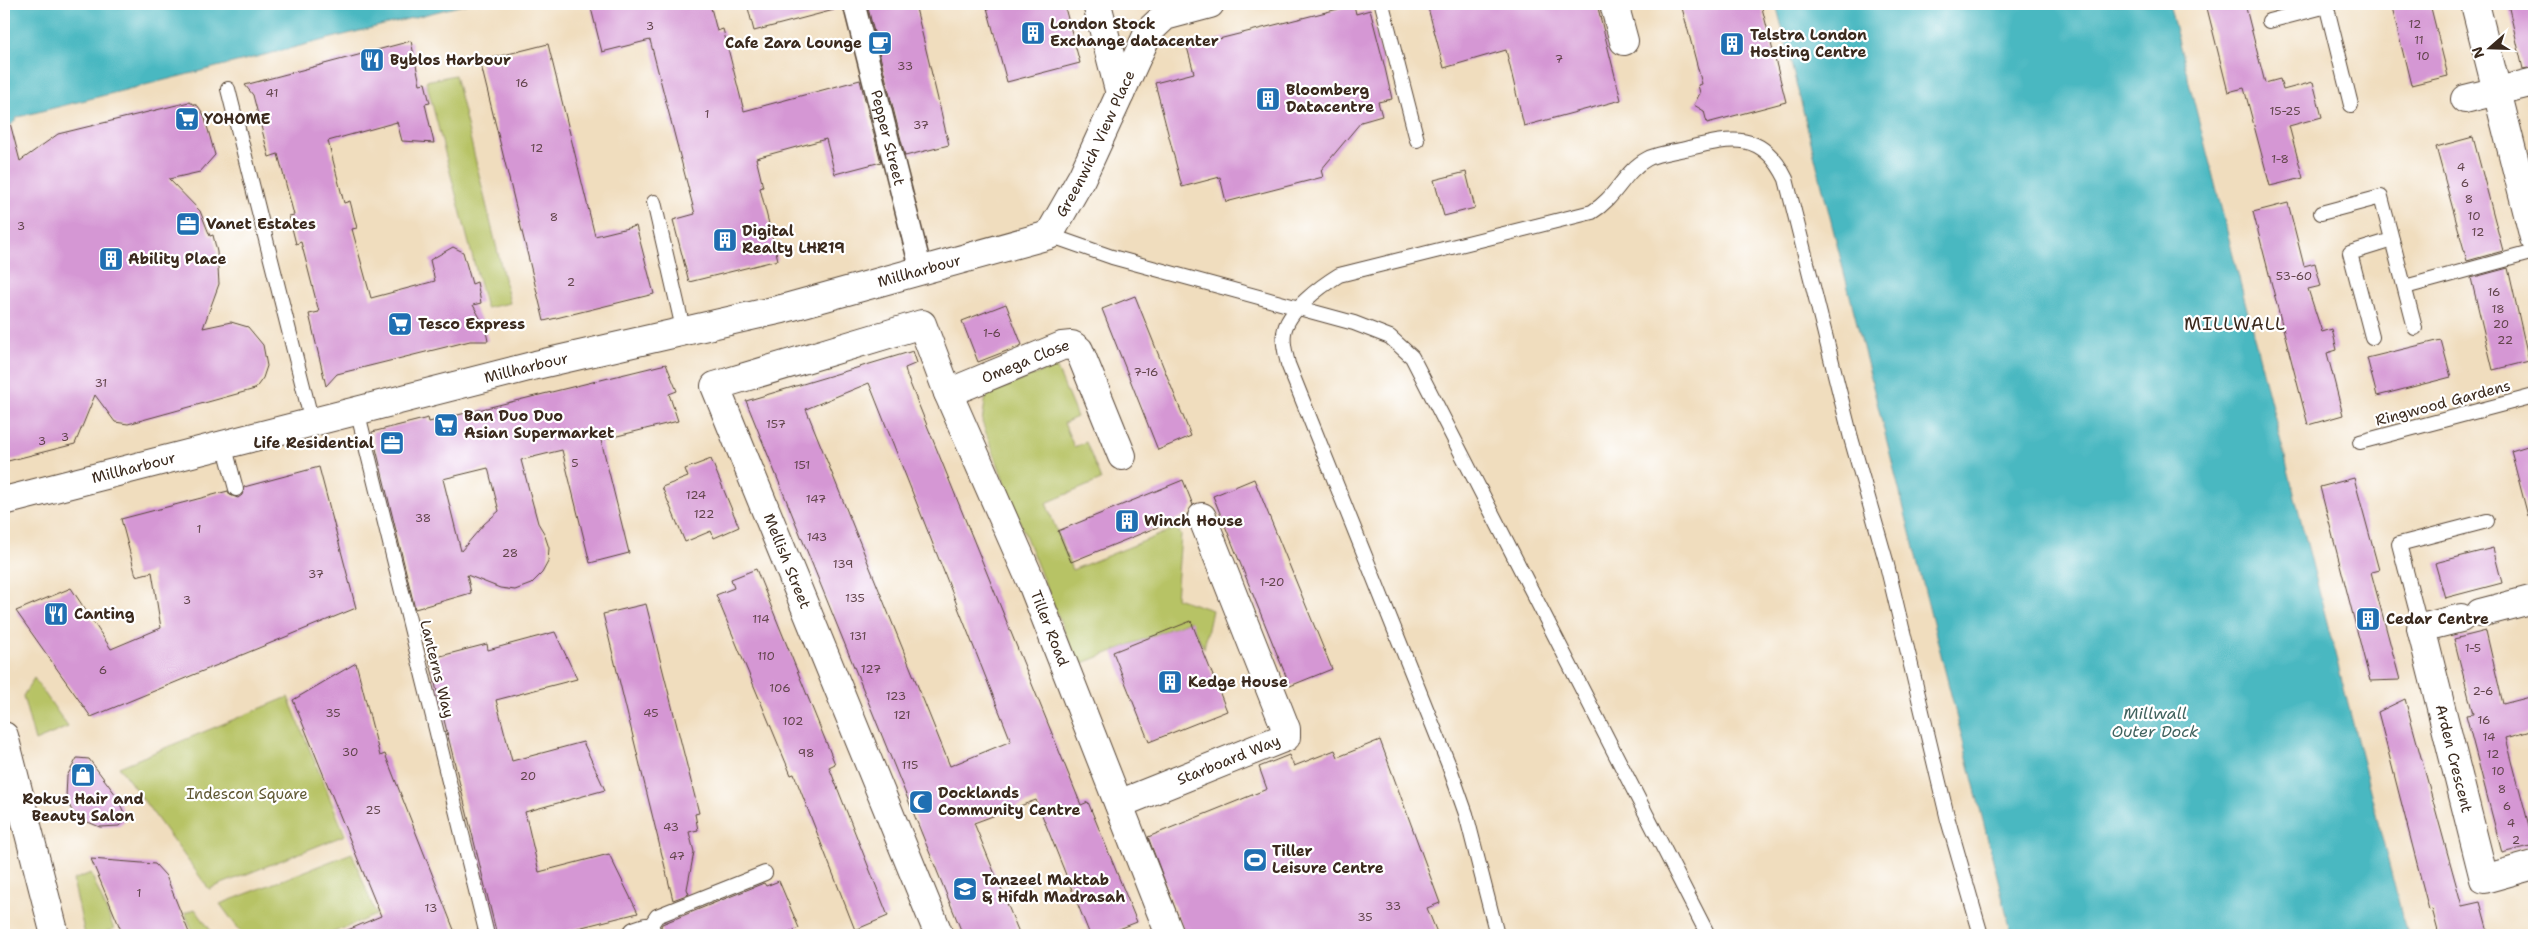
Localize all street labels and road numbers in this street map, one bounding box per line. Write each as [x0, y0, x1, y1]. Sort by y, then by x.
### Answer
street label: Greenwich View Place [1051, 67, 1140, 221]
street label: Pepper Street [866, 88, 909, 188]
street label: Millharbour [875, 250, 964, 292]
street label: Omega Close [979, 335, 1070, 388]
street label: Millharbour [482, 348, 570, 388]
street label: Ringwood Gardens [2373, 375, 2513, 431]
street label: Millharbour [90, 447, 178, 488]
street label: Mellish Street [759, 510, 815, 612]
street label: Tiller Road [1026, 587, 1074, 670]
street label: Lanterns Way [415, 618, 459, 720]
street label: Arden Crescent [2431, 702, 2477, 815]
street label: Starboard Way [1174, 730, 1283, 790]

